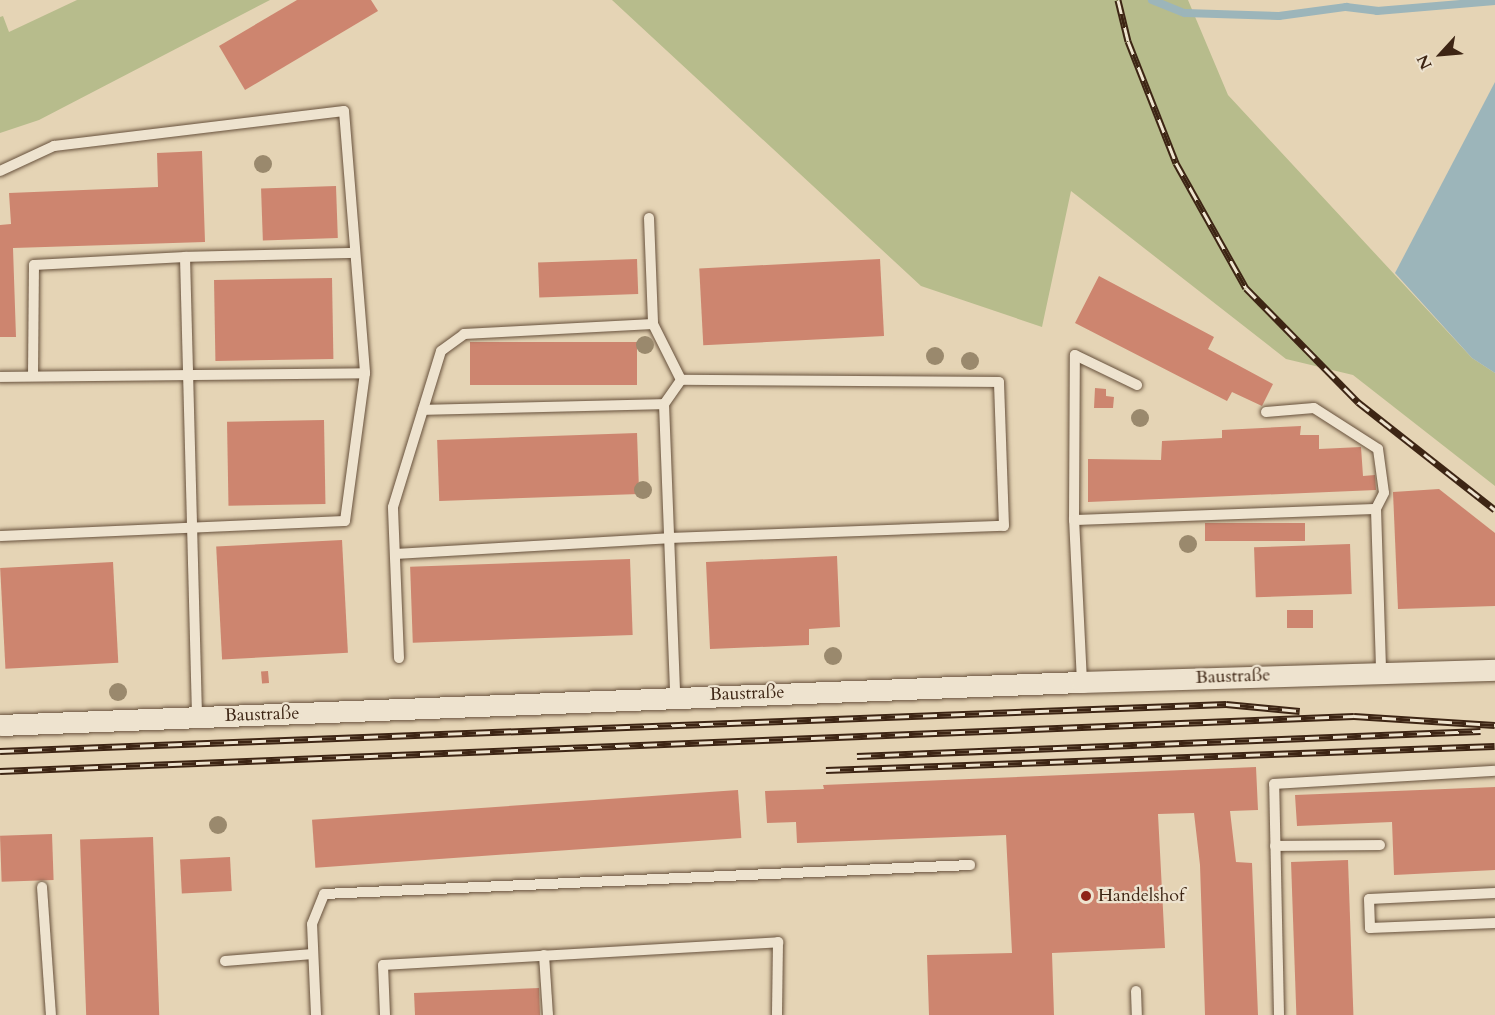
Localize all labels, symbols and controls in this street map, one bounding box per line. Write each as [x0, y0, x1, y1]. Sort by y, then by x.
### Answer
north arrow [1411, 24, 1471, 84]
text: N [1412, 51, 1438, 73]
street label: Baustraße [1195, 665, 1271, 689]
street label: Baustraße [709, 682, 785, 706]
street label: Baustraße [224, 703, 300, 727]
place label: Handelshof [1098, 885, 1185, 907]
marker: Handelshof [1079, 889, 1093, 903]

